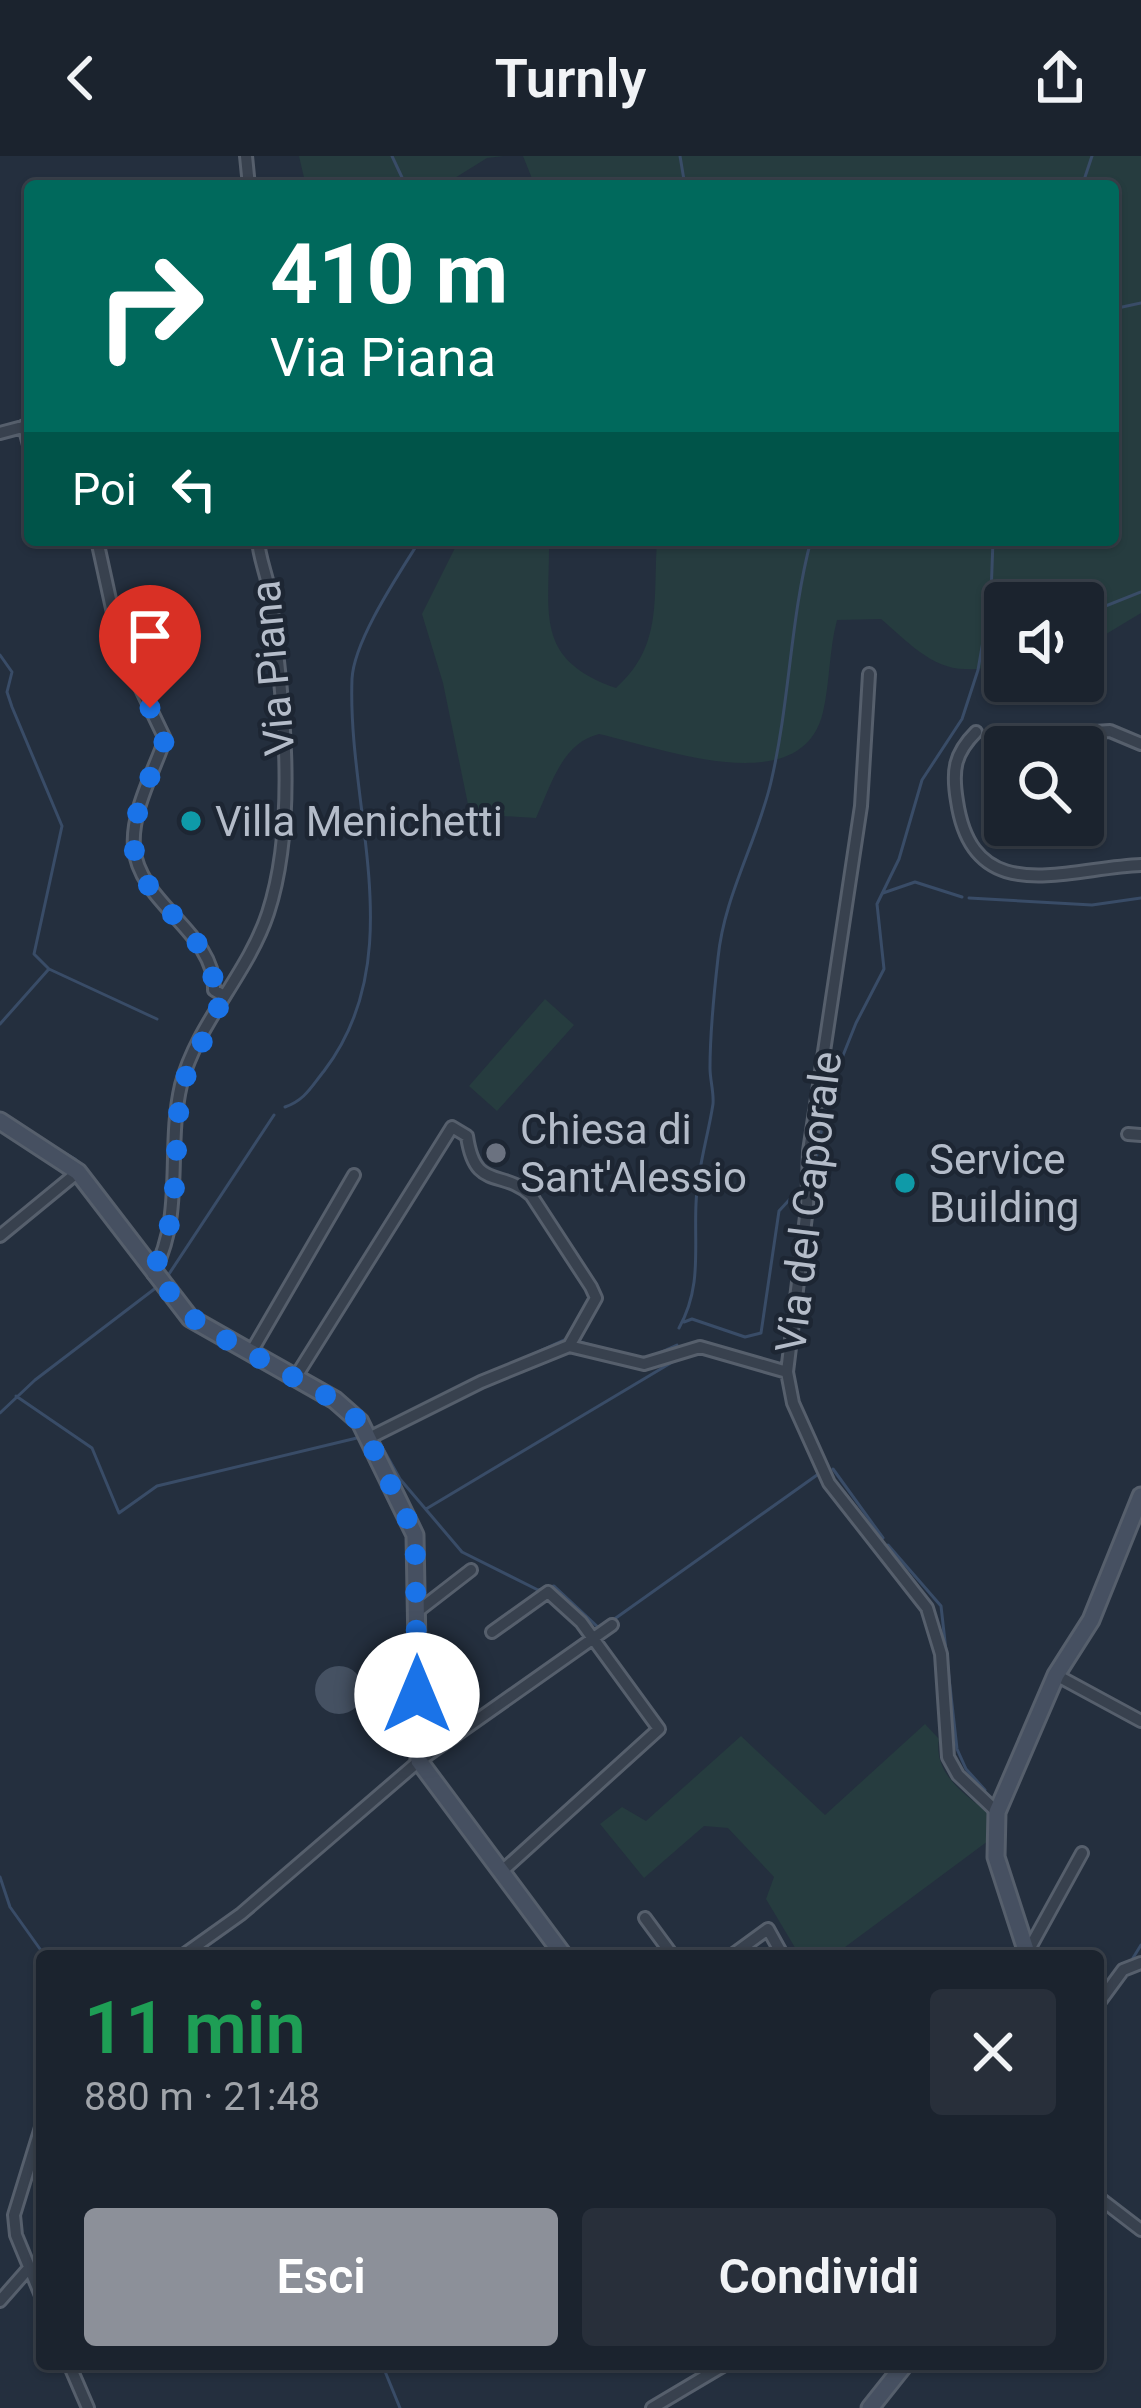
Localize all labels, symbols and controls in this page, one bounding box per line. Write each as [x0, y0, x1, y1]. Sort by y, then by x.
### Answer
icon: back [48, 45, 114, 111]
icon: share [1027, 45, 1093, 111]
text: Turnly [495, 47, 646, 110]
text: 410 m [270, 225, 508, 324]
icon: right [72, 228, 228, 384]
text: Via Piana [270, 326, 496, 389]
icon: left [161, 456, 227, 522]
text: Poi [72, 463, 137, 516]
street label: Via Piana [240, 578, 305, 758]
map controls [984, 582, 1104, 846]
button: sound [984, 582, 1104, 702]
pin [99, 585, 201, 708]
icon: arrive [117, 603, 183, 669]
button: search [984, 726, 1104, 846]
place label: Villa Menichetti [215, 797, 503, 846]
marker: Villa Menichetti [178, 808, 204, 834]
street label: Via del Caporale [766, 1049, 851, 1356]
place label: Chiesa di Sant'Alessio [520, 1105, 747, 1202]
place label: Service Building [929, 1135, 1079, 1232]
marker: Chiesa di Sant'Alessio [483, 1140, 509, 1166]
marker: Service Building [892, 1170, 918, 1196]
position arrow [354, 1632, 480, 1758]
text: 11 min [84, 1986, 306, 2071]
button: close [930, 1989, 1056, 2115]
text: 880 m · 21:48 [84, 2074, 320, 2120]
button: Esci [84, 2208, 558, 2346]
button: Condividi [582, 2208, 1056, 2346]

